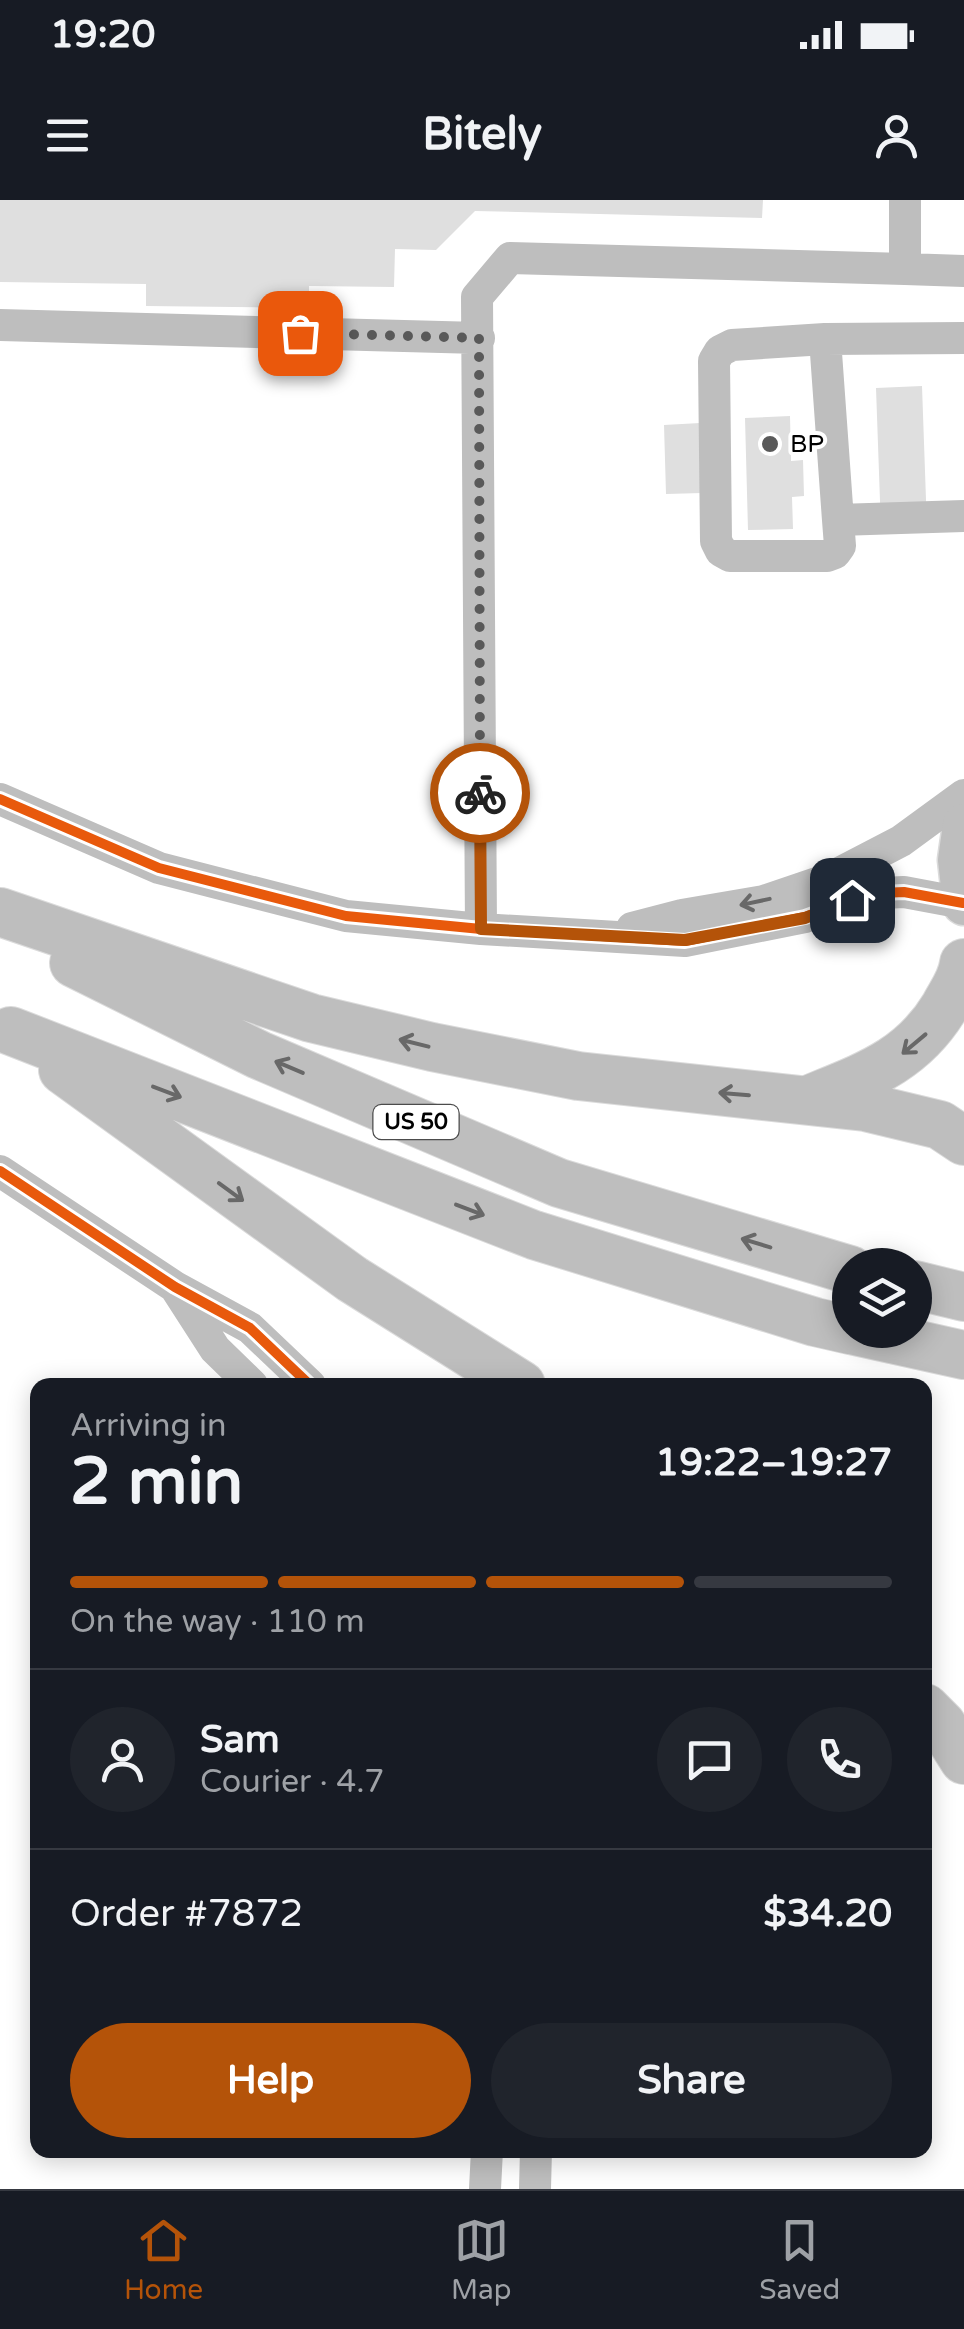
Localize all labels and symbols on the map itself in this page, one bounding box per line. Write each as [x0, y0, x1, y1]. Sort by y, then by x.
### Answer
pin [258, 291, 343, 376]
place label: BP [790, 429, 824, 459]
marker: BP [759, 433, 781, 455]
courier [430, 743, 530, 843]
pin [810, 858, 895, 943]
one-way arrow [740, 894, 772, 912]
one-way arrow [399, 1033, 431, 1051]
one-way arrow [902, 1033, 928, 1055]
one-way arrow [274, 1057, 305, 1075]
one-way arrow [150, 1084, 181, 1102]
one-way arrow [719, 1084, 751, 1103]
road number: US 50 [374, 1105, 458, 1139]
one-way arrow [217, 1181, 244, 1202]
one-way arrow [454, 1202, 484, 1220]
one-way arrow [741, 1233, 773, 1251]

